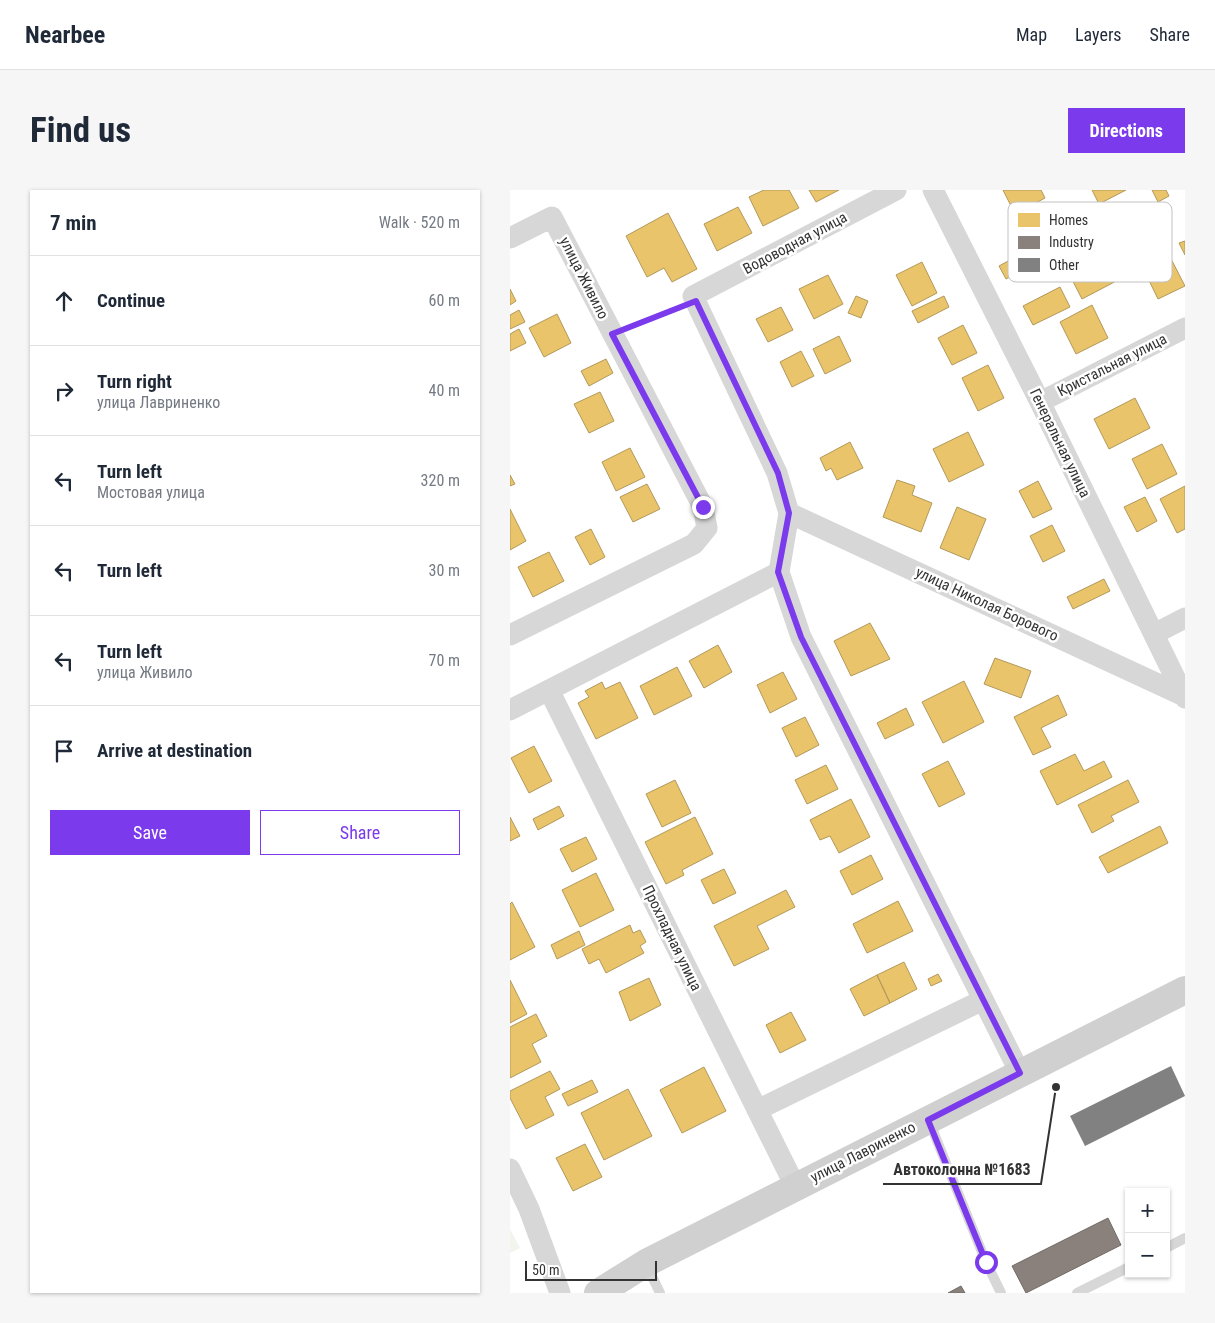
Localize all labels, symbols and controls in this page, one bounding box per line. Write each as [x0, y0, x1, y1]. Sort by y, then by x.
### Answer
text: Nearbee [25, 21, 105, 49]
text: Map [1016, 24, 1047, 45]
text: Layers [1075, 24, 1122, 45]
text: Share [1150, 24, 1190, 45]
button: Directions [1068, 108, 1185, 153]
text: Find us [30, 110, 131, 151]
legend [1008, 202, 1172, 282]
street label: Водоводная улица [740, 208, 850, 278]
text: 7 min [50, 211, 97, 235]
text: Homes [1049, 212, 1088, 228]
text: Walk · 520 m [379, 213, 460, 232]
street label: улица Живило [556, 234, 612, 322]
text: Industry [1049, 234, 1094, 250]
text: Other [1049, 257, 1079, 273]
icon: ahead [50, 287, 78, 315]
text: Continue [97, 289, 165, 312]
text: 60 m [428, 291, 460, 310]
street label: Кристальная улица [1054, 330, 1170, 400]
text: Turn right [97, 370, 172, 393]
icon: right [50, 377, 78, 405]
text: 40 m [428, 381, 460, 400]
street label: Генеральная улица [1026, 386, 1094, 500]
text: улица Лавриненко [97, 393, 220, 412]
text: Turn left [97, 460, 162, 483]
icon: left [50, 467, 78, 495]
text: 320 m [421, 471, 460, 490]
text: Мостовая улица [97, 483, 205, 502]
route end [692, 496, 715, 519]
icon: left [50, 557, 78, 585]
text: Turn left [97, 559, 162, 582]
text: 30 m [428, 561, 460, 580]
street label: улица Николая Борового [913, 563, 1061, 645]
text: Turn left [97, 640, 162, 663]
icon: left [50, 647, 78, 675]
text: 70 m [428, 651, 460, 670]
text: улица Живило [97, 663, 193, 682]
icon: arrive [50, 737, 78, 765]
text: Arrive at destination [97, 739, 252, 762]
button: Save [50, 810, 250, 855]
button: Share [260, 810, 460, 855]
street label: Прохладная улица [639, 882, 705, 994]
street label: улица Лавриненко [807, 1118, 919, 1186]
callout: Автоколонна №1683 [883, 1153, 1041, 1184]
text: Автоколонна №1683 [893, 1160, 1031, 1179]
map controls [1125, 1188, 1170, 1278]
button: + [1125, 1188, 1170, 1233]
button: − [1125, 1233, 1170, 1278]
route start [975, 1251, 998, 1274]
scale bar [525, 1258, 658, 1281]
text: 50 m [532, 1262, 560, 1278]

